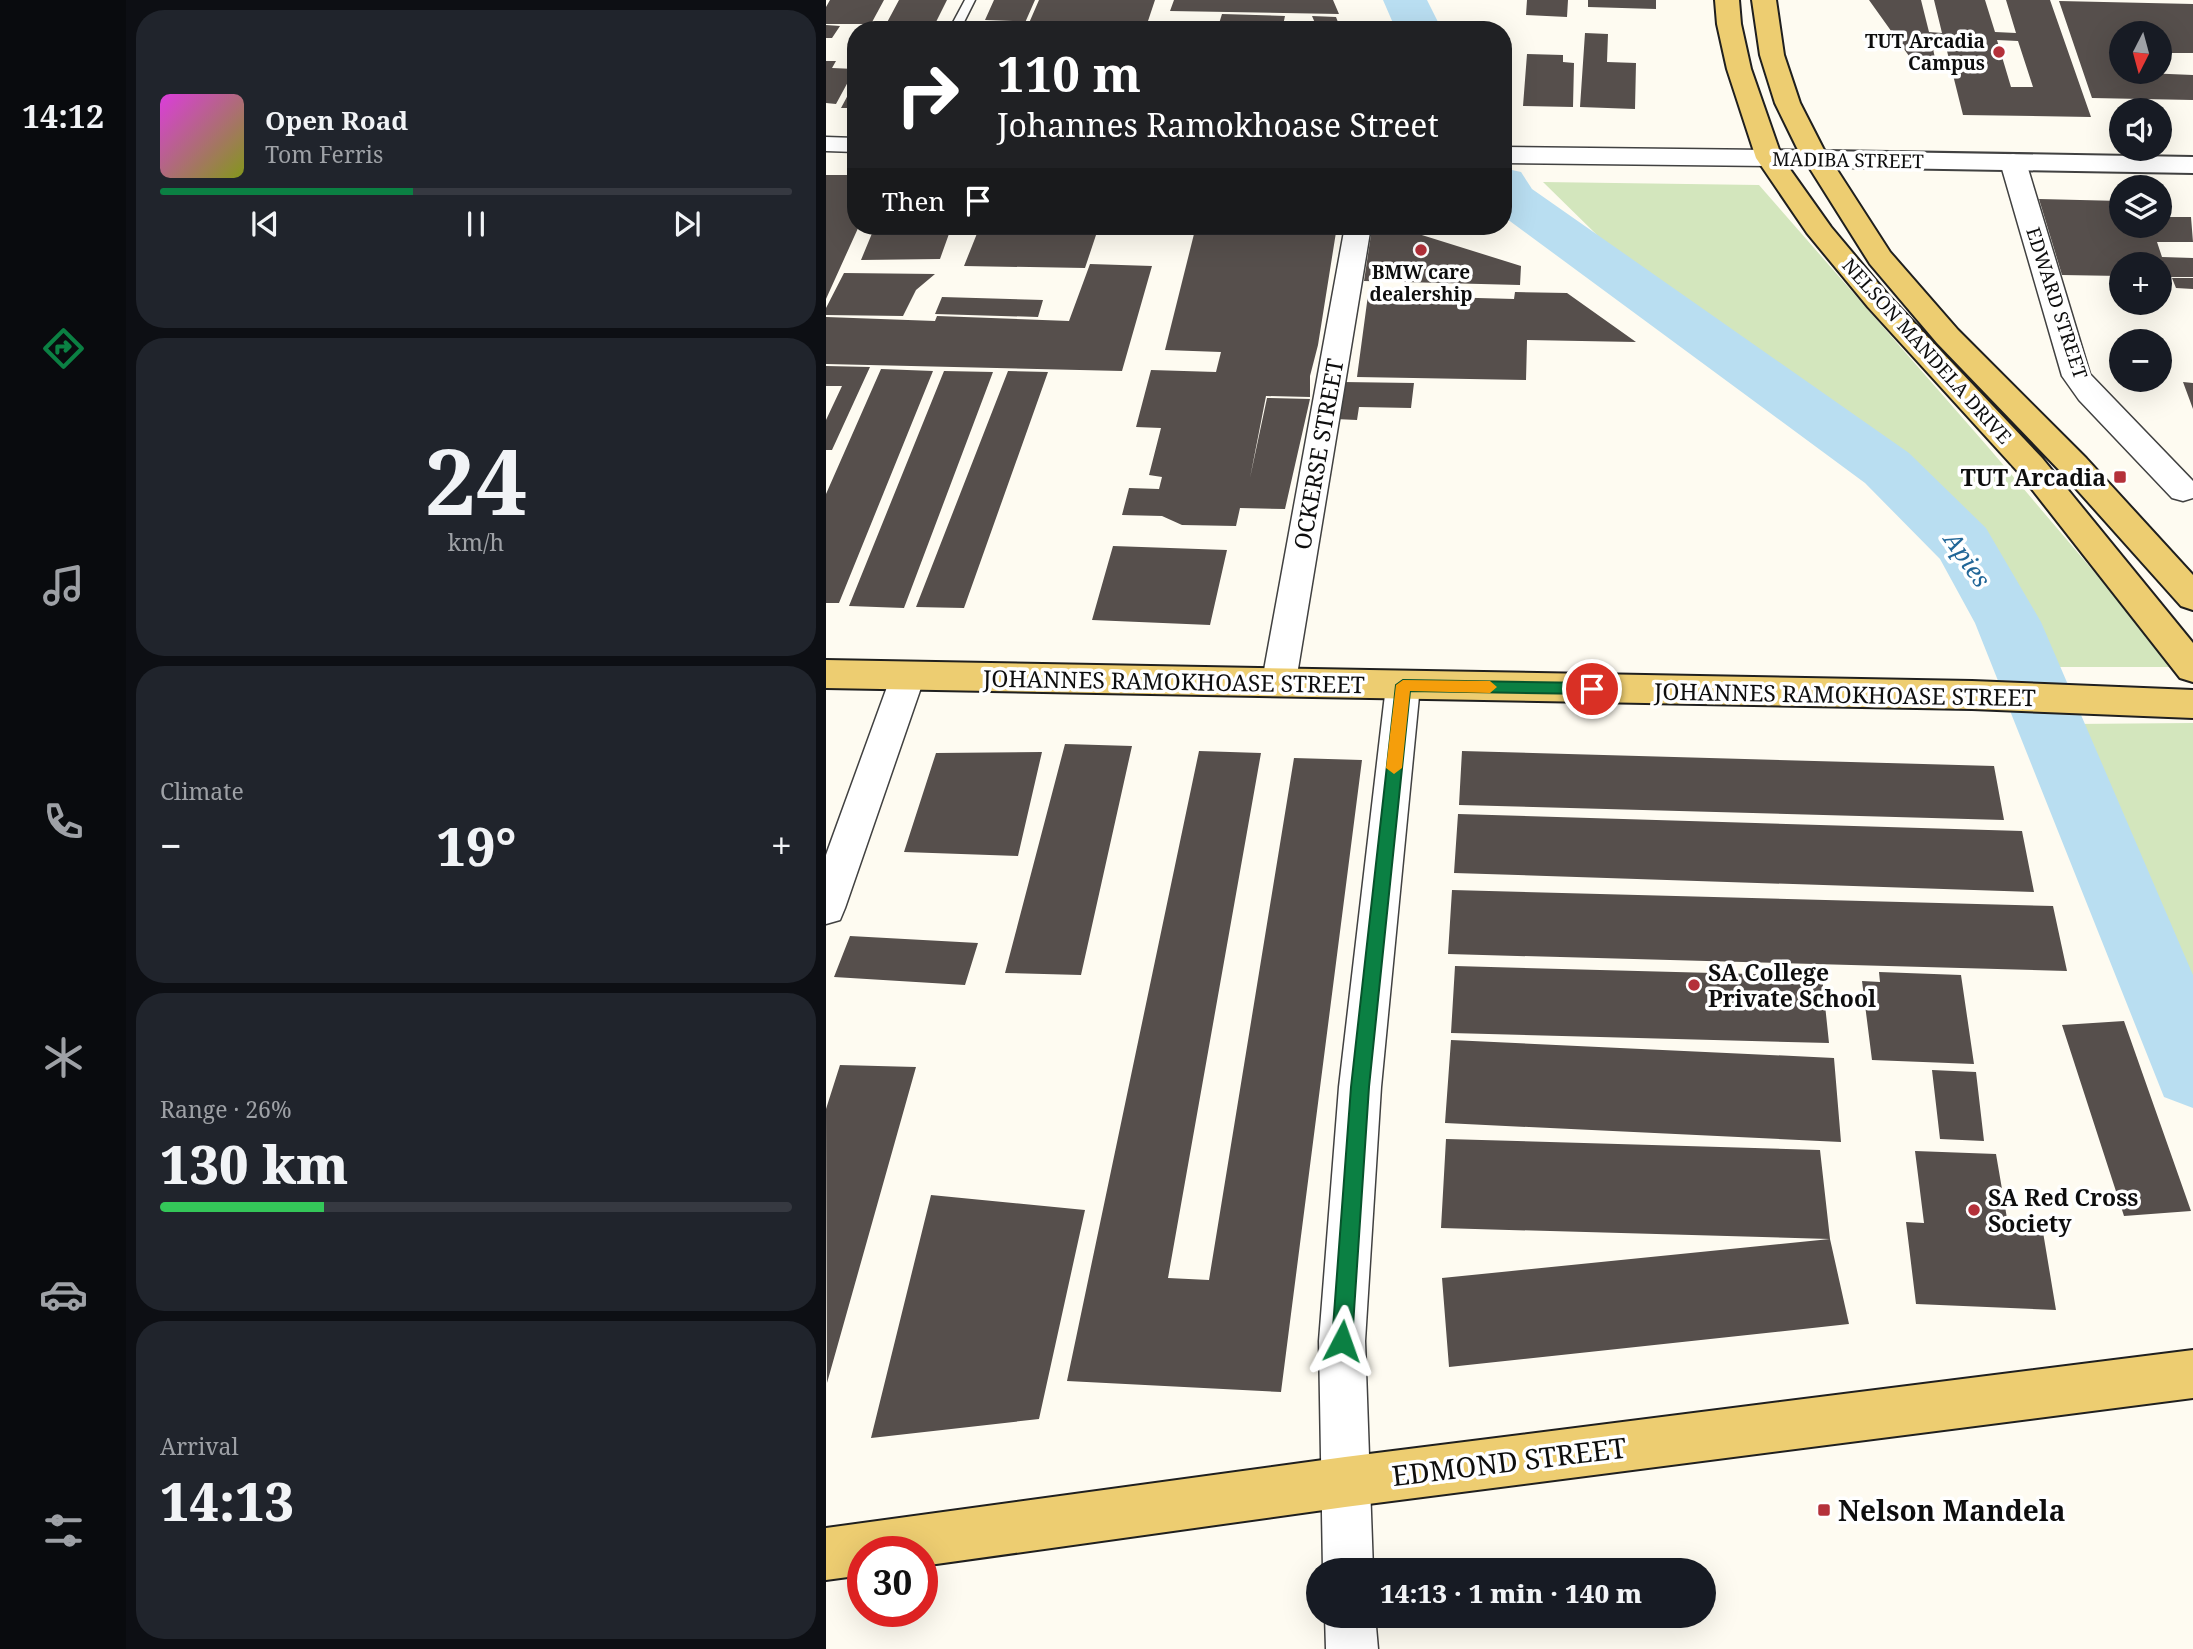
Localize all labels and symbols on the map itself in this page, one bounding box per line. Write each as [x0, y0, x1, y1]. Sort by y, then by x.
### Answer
north arrow [2109, 21, 2172, 84]
place label: TUT Arcadia Campus [1865, 28, 1985, 76]
marker: TUT Arcadia Campus [1991, 44, 2007, 60]
street label: MADIBA STREET [1772, 146, 1924, 174]
street label: EDWARD STREET [2020, 224, 2094, 382]
marker: BMW care dealership [1413, 242, 1429, 258]
street label: NELSON MANDELA DRIVE [1837, 253, 2018, 450]
place label: BMW care dealership [1370, 259, 1472, 307]
street label: OCKERSE STREET [1285, 356, 1351, 552]
place label: TUT Arcadia [1961, 461, 2106, 493]
marker: TUT Arcadia [2112, 469, 2128, 485]
water label: Apies [1936, 523, 1999, 593]
pin [1562, 659, 1622, 719]
street label: JOHANNES RAMOKHOASE STREET [982, 662, 1365, 700]
street label: JOHANNES RAMOKHOASE STREET [1653, 675, 2036, 713]
place label: SA College Private School [1708, 956, 1876, 1014]
marker: SA College Private School [1686, 977, 1702, 993]
place label: SA Red Cross Society [1988, 1181, 2138, 1239]
marker: SA Red Cross Society [1966, 1202, 1982, 1218]
position arrow [1305, 1304, 1379, 1378]
street label: EDMOND STREET [1390, 1428, 1628, 1494]
place label: Nelson Mandela [1838, 1491, 2066, 1529]
marker: Nelson Mandela [1816, 1502, 1832, 1518]
speed limit sign: 30 [847, 1536, 938, 1627]

